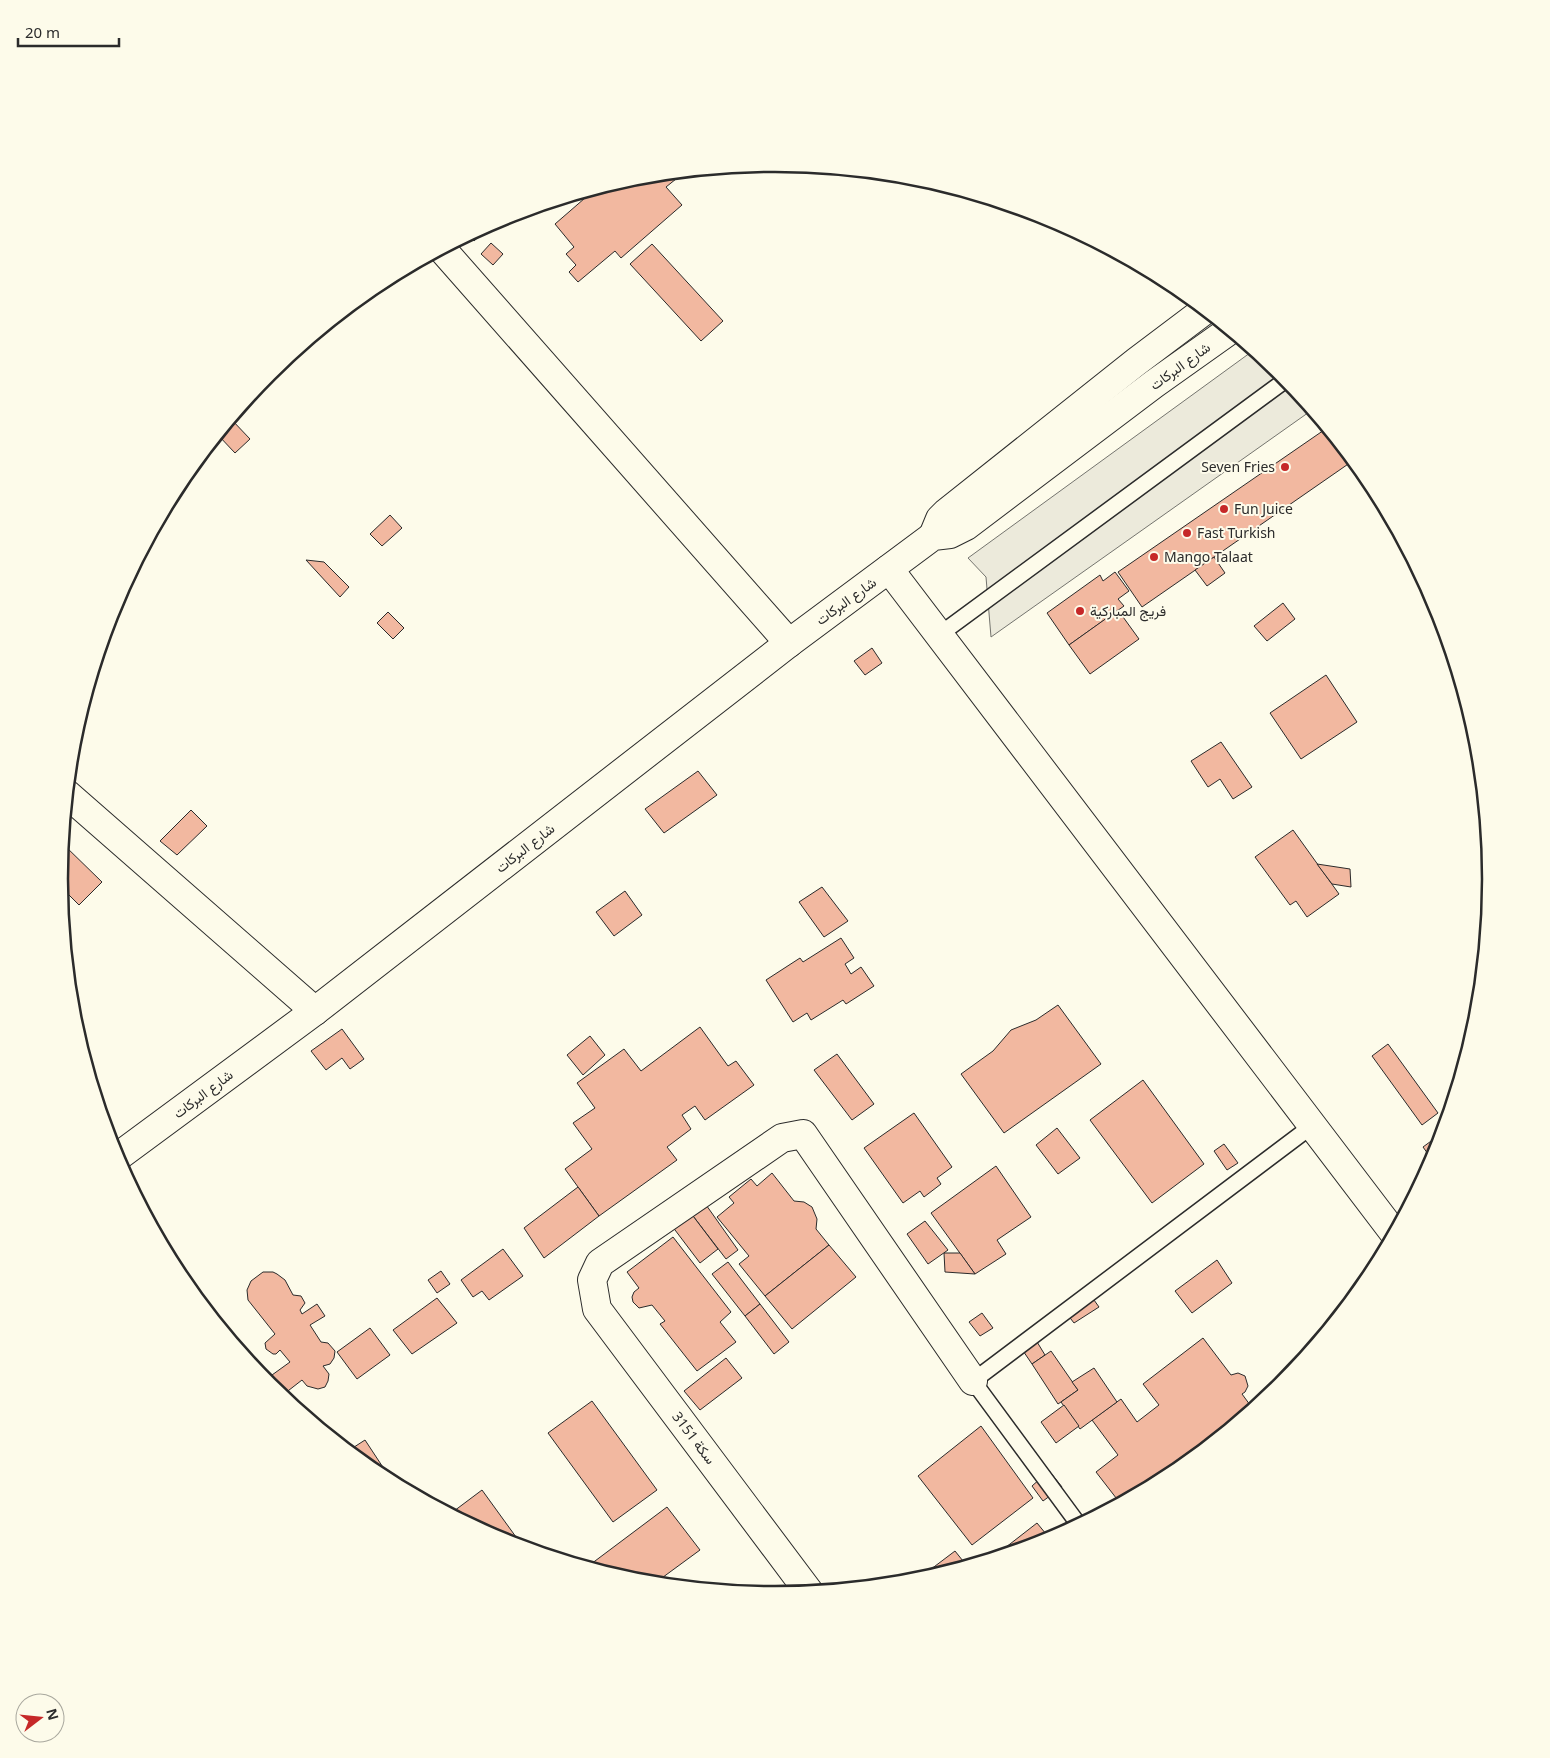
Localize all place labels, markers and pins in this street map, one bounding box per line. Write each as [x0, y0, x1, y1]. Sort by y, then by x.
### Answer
place label: Seven Fries [1201, 457, 1275, 476]
marker: Seven Fries [1279, 461, 1291, 473]
place label: Fun Juice [1234, 499, 1293, 518]
marker: Fun Juice [1218, 503, 1230, 515]
place label: Fast Turkish [1197, 523, 1275, 542]
marker: Fast Turkish [1181, 527, 1193, 539]
place label: Mango Talaat [1164, 547, 1253, 566]
marker: Mango Talaat [1148, 551, 1160, 563]
place label: فريج المباركية [1090, 601, 1166, 622]
marker: فريج المباركية [1074, 605, 1086, 617]

